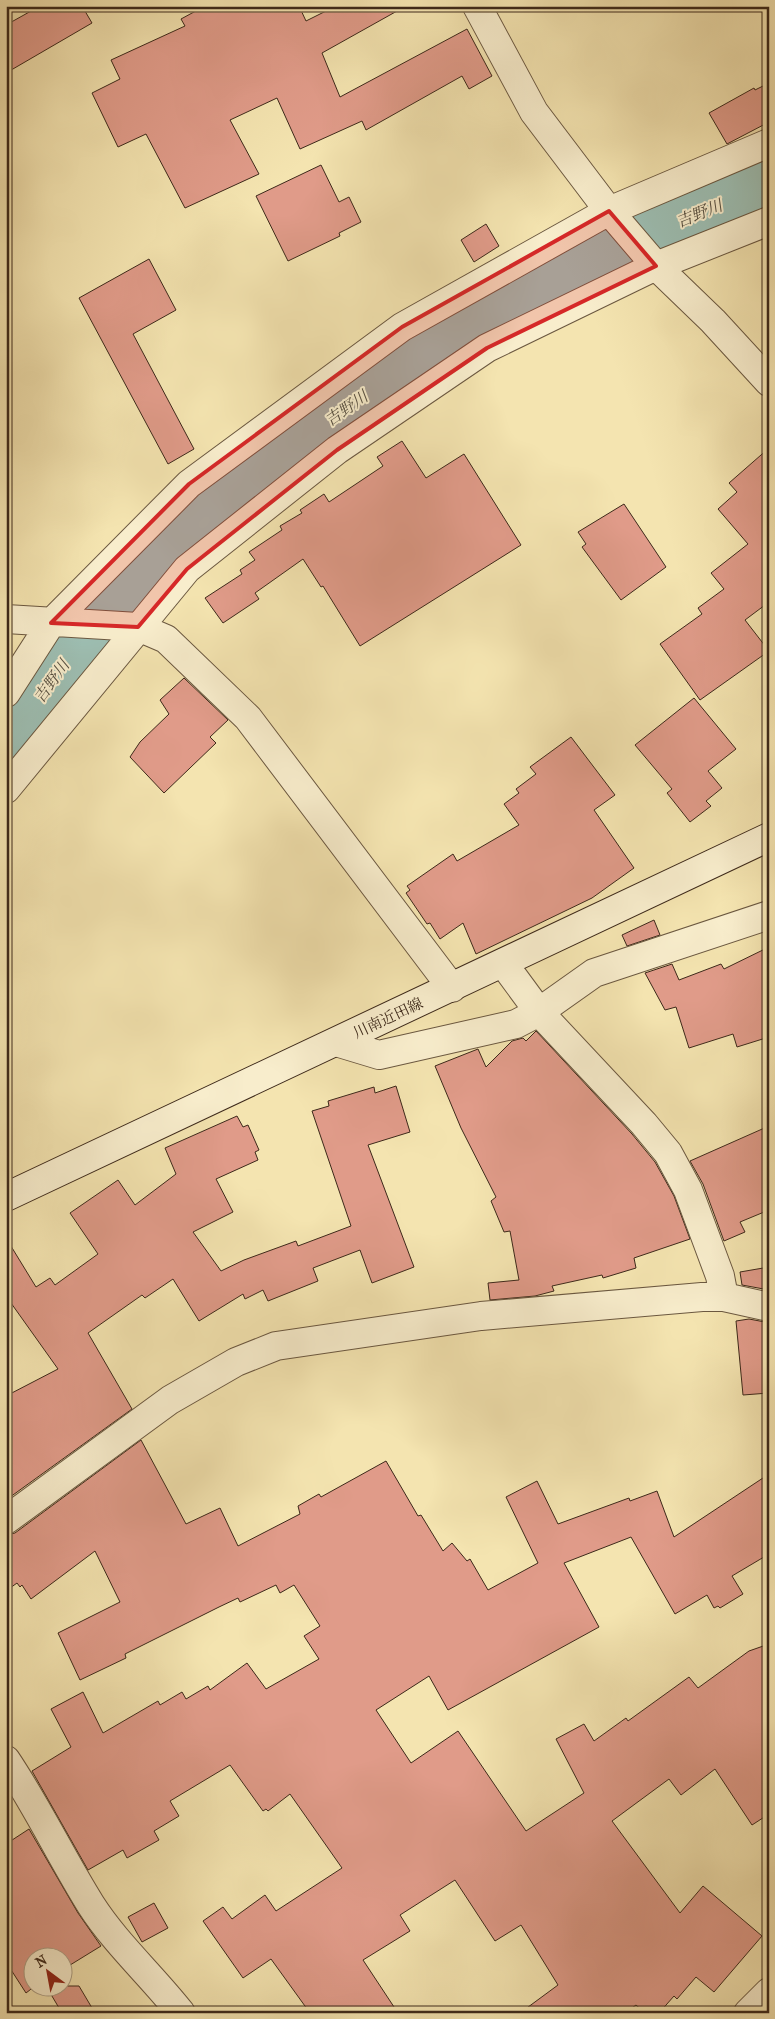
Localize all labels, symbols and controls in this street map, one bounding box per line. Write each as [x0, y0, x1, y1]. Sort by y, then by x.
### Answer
water label: 吉野川 [673, 195, 727, 231]
water label: 吉野川 [321, 386, 373, 430]
water label: 吉野川 [30, 655, 74, 706]
street label: 川南近田線 [350, 994, 426, 1042]
north arrow [22, 1946, 72, 1996]
text: N [32, 1951, 51, 1971]

